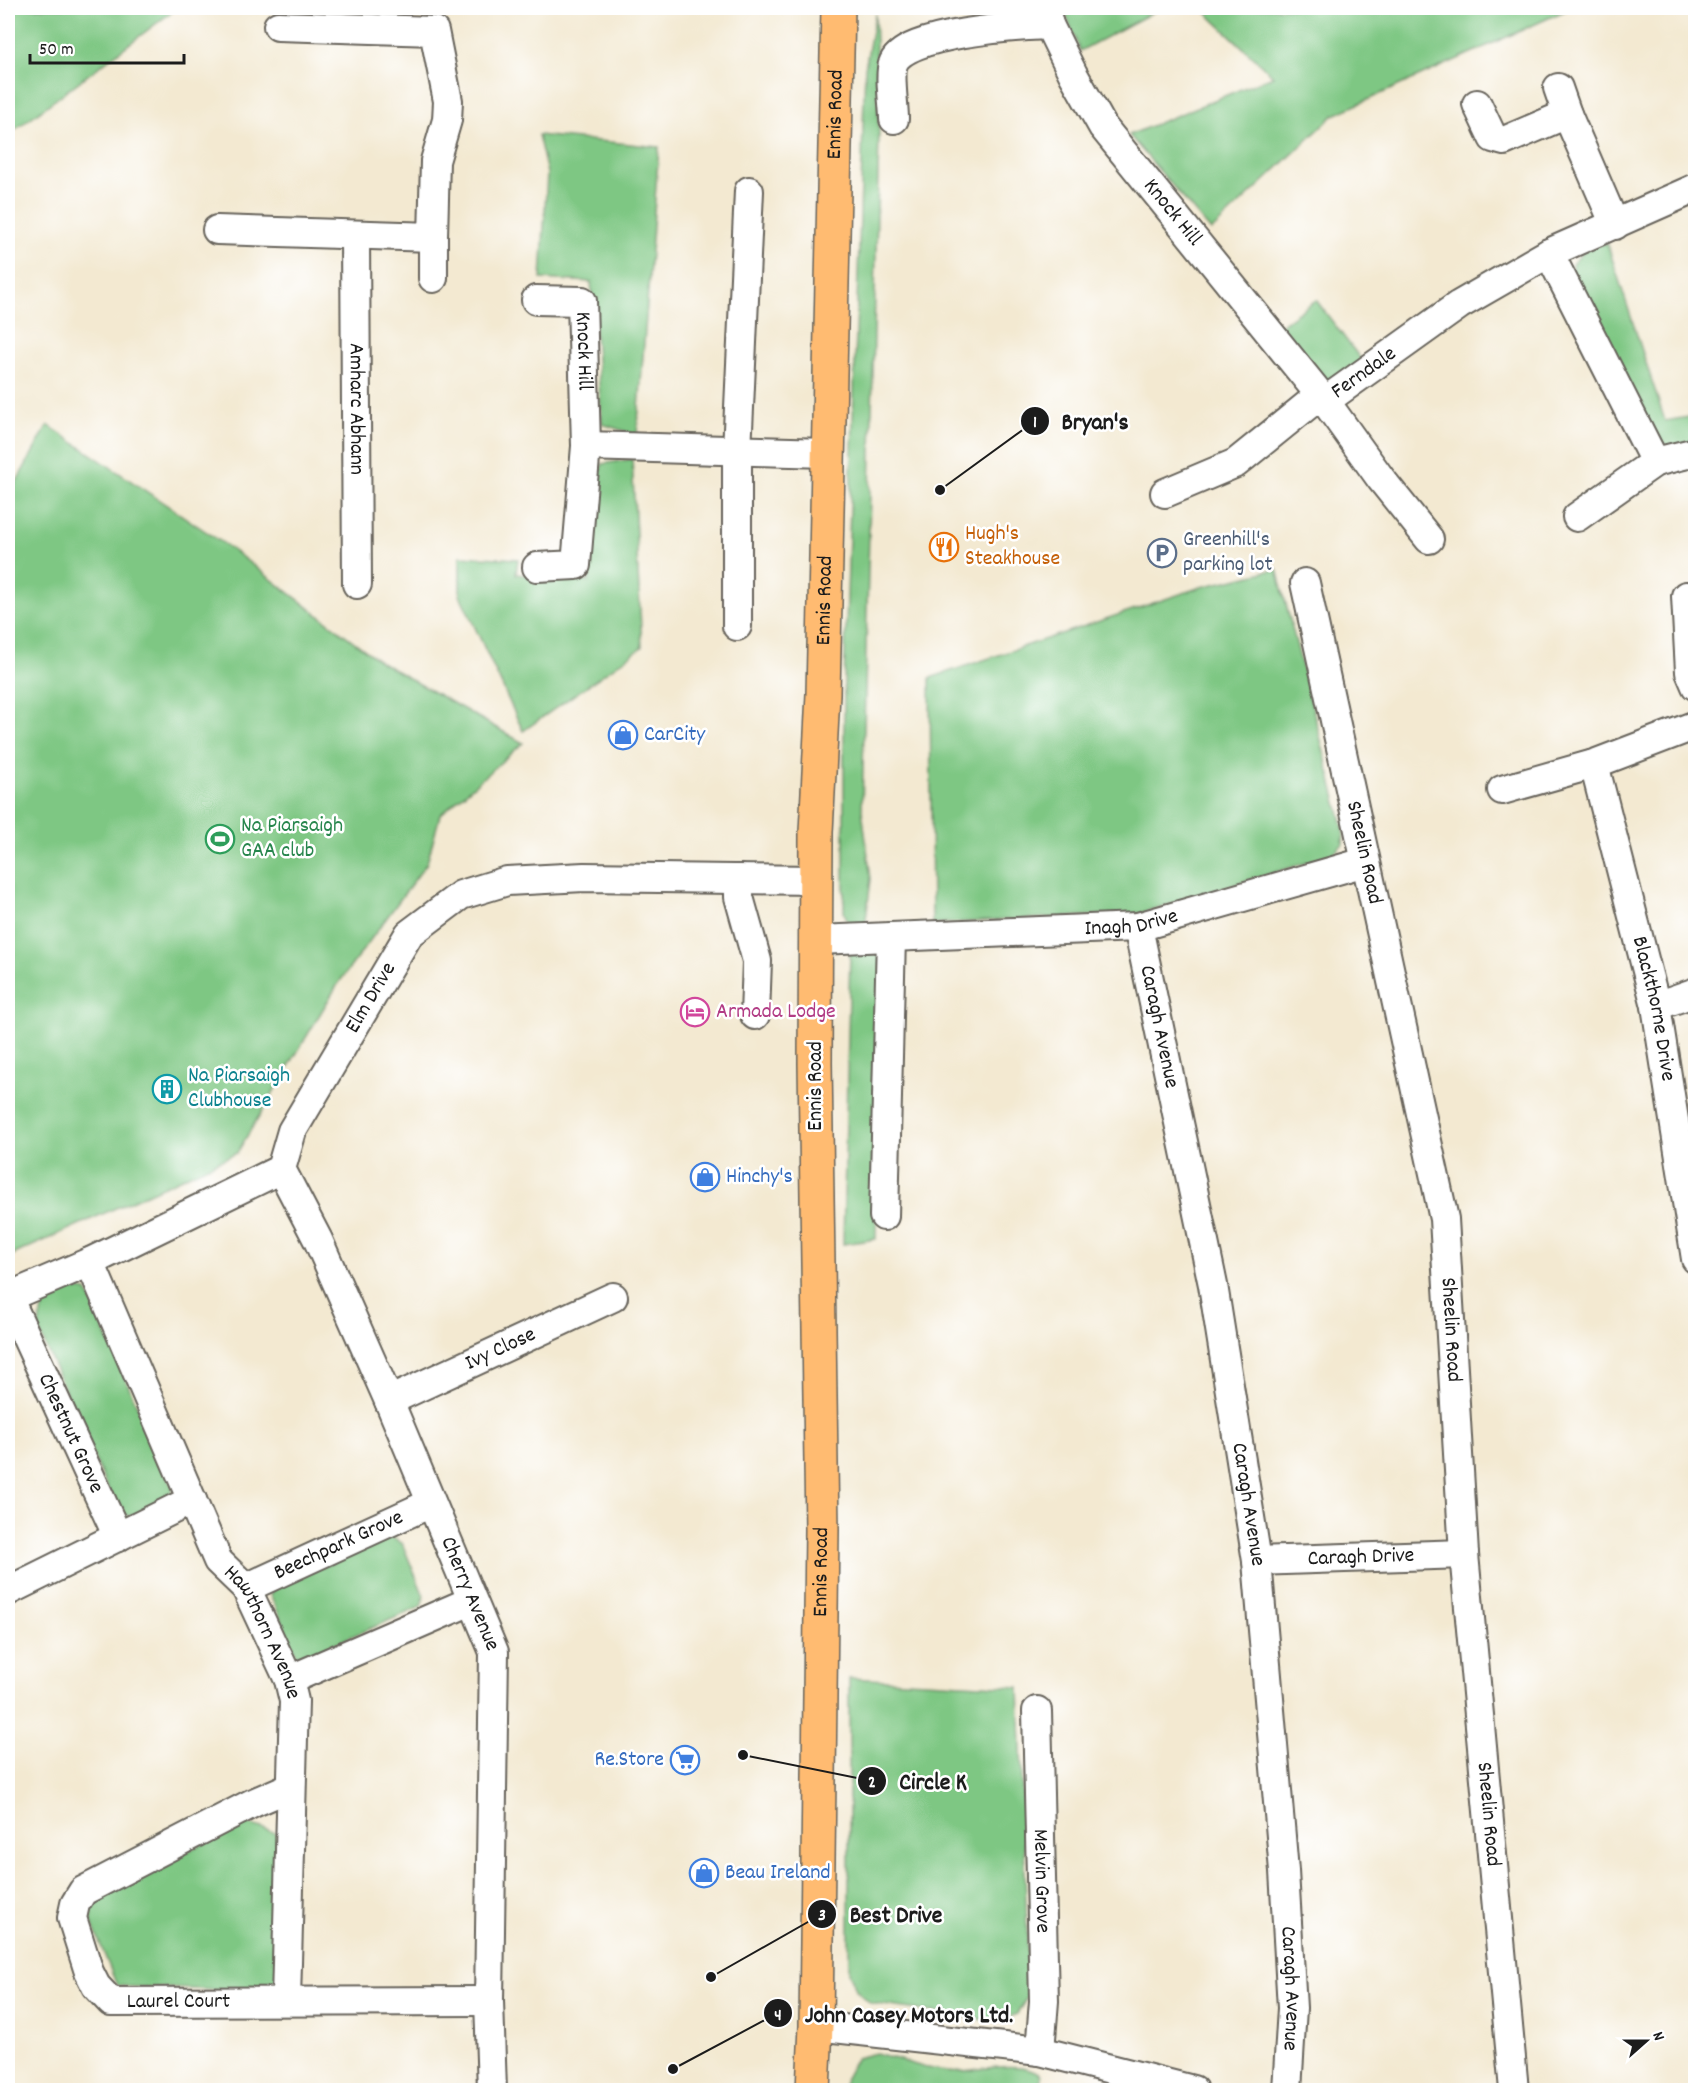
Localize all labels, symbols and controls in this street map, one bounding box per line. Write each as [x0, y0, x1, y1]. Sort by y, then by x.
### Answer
scale bar [30, 27, 184, 65]
text: 50 m [39, 38, 74, 63]
street label: Ennis Road [819, 69, 852, 160]
street label: Knock Hill [1135, 172, 1209, 253]
street label: Knock Hill [567, 311, 600, 391]
street label: Ferndale [1325, 339, 1403, 407]
street label: Amharc Abhann [340, 343, 372, 475]
callout: Bryan's [1020, 400, 1141, 442]
text: Bryan's [1061, 407, 1129, 441]
text: 1 [1033, 411, 1037, 436]
place label: Hugh's Steakhouse [965, 519, 1060, 575]
place label: Greenhill's parking lot [1183, 525, 1273, 581]
restaurant icon: Hugh's Steakhouse [928, 531, 960, 563]
parking icon: Greenhill's parking lot [1146, 537, 1178, 569]
street label: Ennis Road [809, 555, 842, 646]
shop icon: CarCity [607, 719, 639, 751]
place label: CarCity [644, 720, 706, 751]
street label: Sheelin Road [1338, 798, 1390, 907]
place label: Na Piarsaigh GAA club [241, 811, 343, 867]
sports icon: Na Piarsaigh GAA club [204, 823, 236, 855]
street label: Inagh Drive [1084, 901, 1182, 945]
street label: Blackthorne Drive [1623, 933, 1683, 1083]
street label: Elm Drive [338, 956, 404, 1039]
street label: Caragh Avenue [1131, 963, 1187, 1091]
hotel icon: Armada Lodge [679, 996, 711, 1028]
place label: Armada Lodge [716, 997, 836, 1028]
street label: Ennis Road [801, 1041, 832, 1131]
place label: Na Piarsaigh Clubhouse [188, 1061, 290, 1117]
building icon: Na Piarsaigh Clubhouse [151, 1073, 183, 1105]
shop icon: Hinchy's [689, 1161, 721, 1193]
place label: Hinchy's [726, 1162, 793, 1193]
street label: Sheelin Road [1432, 1277, 1469, 1383]
street label: Ivy Close [460, 1319, 541, 1379]
street label: Chestnut Grove [30, 1368, 111, 1498]
street label: Caragh Avenue [1223, 1440, 1273, 1567]
street label: Beechpark Grove [269, 1502, 409, 1589]
street label: Ennis Road [805, 1527, 838, 1617]
street label: Cherry Avenue [432, 1532, 507, 1656]
street label: Caragh Drive [1307, 1540, 1415, 1575]
street label: Hawthorn Avenue [216, 1558, 308, 1702]
supermarket icon: Re.Store [669, 1744, 701, 1776]
place label: Re.Store [595, 1745, 664, 1776]
callout: Circle K [857, 1760, 979, 1802]
street label: Sheelin Road [1468, 1761, 1509, 1868]
text: Circle K [899, 1767, 967, 1801]
text: 2 [868, 1771, 876, 1796]
street label: Melvin Grove [1024, 1828, 1058, 1933]
shop icon: Beau Ireland [688, 1857, 720, 1889]
place label: Beau Ireland [725, 1858, 831, 1889]
callout: Best Drive [807, 1893, 954, 1935]
text: Best Drive [850, 1900, 943, 1934]
text: 3 [818, 1904, 826, 1929]
street label: Caragh Avenue [1272, 1925, 1308, 2052]
street label: Laurel Court [127, 1986, 230, 2017]
callout: John Casey Motors Ltd. [763, 1992, 1025, 2034]
text: John Casey Motors Ltd. [805, 2000, 1013, 2034]
text: 4 [774, 2004, 782, 2029]
north arrow [1616, 2011, 1676, 2071]
text: N [1646, 2029, 1670, 2044]

